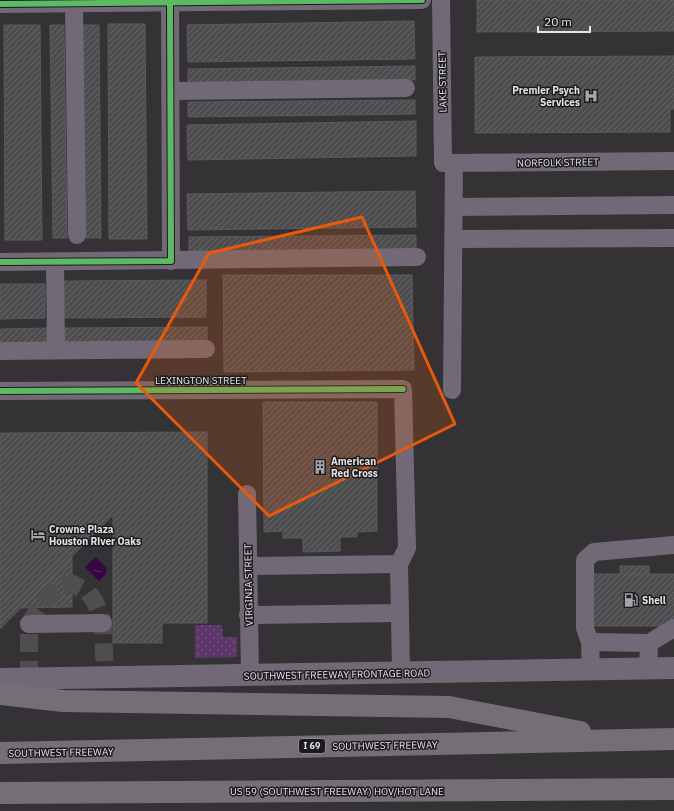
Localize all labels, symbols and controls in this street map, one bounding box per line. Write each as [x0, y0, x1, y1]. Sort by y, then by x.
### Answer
scale bar [538, 8, 590, 34]
text: 20 m [544, 14, 572, 29]
street label: LAKE STREET [435, 51, 450, 113]
place label: Premier Psych Services [512, 84, 580, 109]
hospital icon: Premier Psych Services [583, 88, 599, 104]
street label: NORFOLK STREET [517, 155, 599, 170]
street label: LEXINGTON STREET [155, 374, 247, 387]
place label: American Red Cross [331, 455, 378, 480]
building icon: American Red Cross [312, 459, 328, 475]
place label: Crowne Plaza Houston River Oaks [49, 523, 141, 548]
hotel icon: Crowne Plaza Houston River Oaks [30, 527, 46, 543]
street label: VIRGINIA STREET [241, 543, 256, 626]
fuel station icon: Shell [623, 592, 639, 608]
place label: Shell [642, 594, 666, 607]
street label: SOUTHWEST FREEWAY FRONTAGE ROAD [244, 666, 431, 683]
street label: SOUTHWEST FREEWAY [332, 738, 438, 753]
road number: I 69 [299, 739, 325, 753]
street label: SOUTHWEST FREEWAY [8, 745, 114, 760]
street label: US 59 (SOUTHWEST FREEWAY) HOV/HOT LANE [230, 785, 444, 798]

